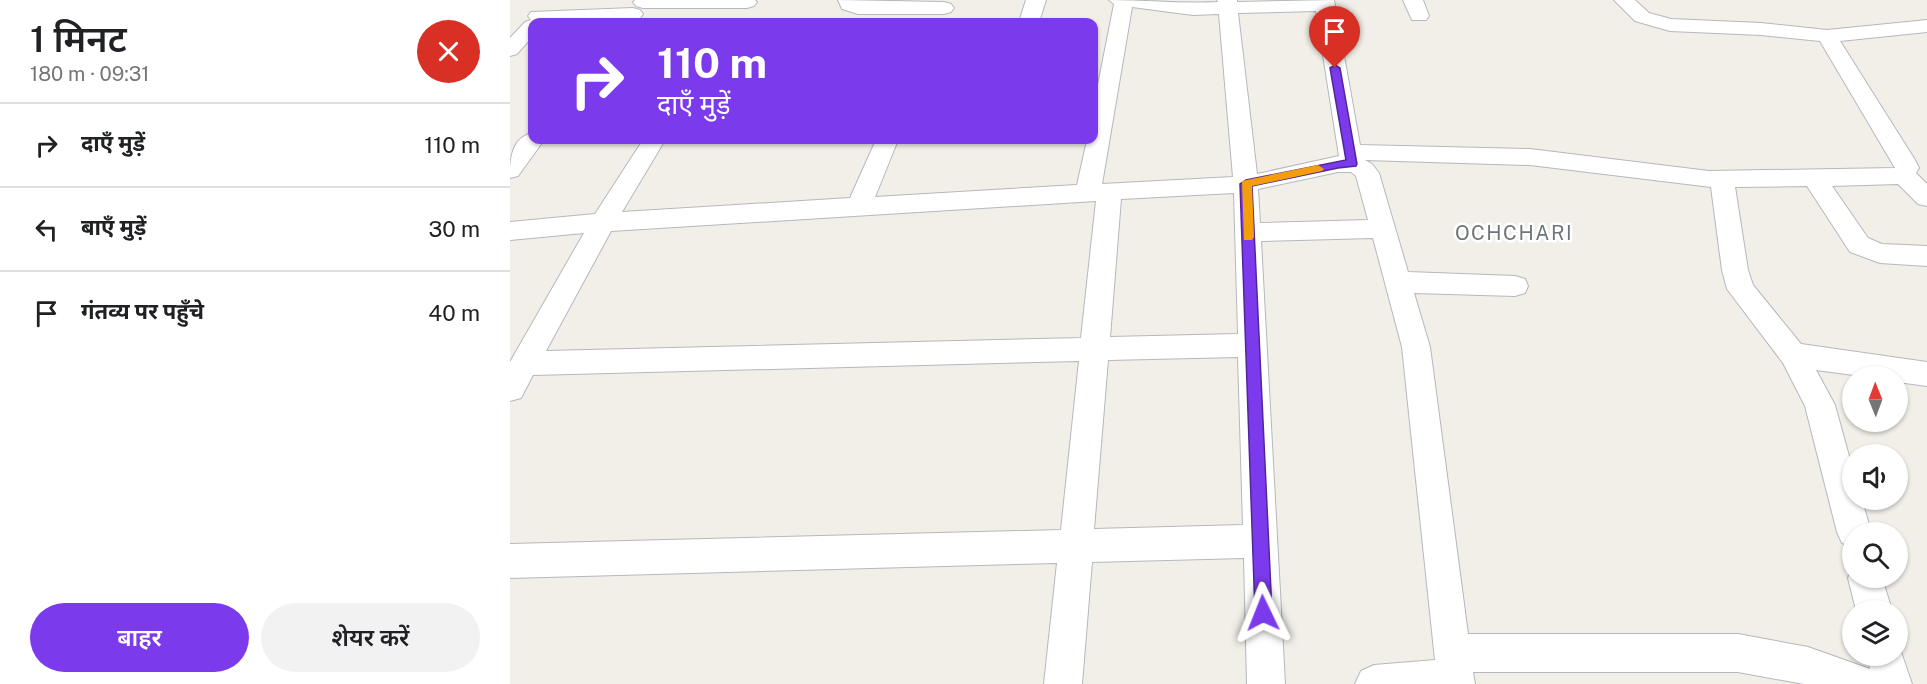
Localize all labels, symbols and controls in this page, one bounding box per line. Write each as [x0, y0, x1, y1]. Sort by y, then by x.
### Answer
pin [1309, 6, 1360, 68]
icon: arrive [1318, 15, 1351, 48]
text: 1 मिनट [30, 18, 127, 60]
button: close [417, 20, 480, 83]
text: 110 m [657, 38, 767, 87]
icon: right [558, 42, 636, 120]
text: 180 m · 09:31 [30, 62, 149, 86]
text: दाएँ मुड़ें [657, 88, 730, 120]
icon: right [30, 129, 63, 162]
text: दाएँ मुड़ें [81, 130, 145, 156]
text: 110 m [424, 132, 480, 158]
icon: left [30, 213, 63, 246]
text: बाएँ मुड़ें [81, 214, 146, 240]
text: 30 m [428, 216, 480, 242]
district label: OCHCHARI [1455, 221, 1573, 245]
icon: arrive [30, 297, 63, 330]
text: गंतव्य पर पहुँचे [81, 298, 204, 324]
text: 40 m [428, 300, 480, 326]
north arrow [1842, 366, 1908, 432]
map controls [1842, 366, 1908, 666]
button: sound [1842, 444, 1908, 510]
button: search [1842, 522, 1908, 588]
position arrow [1231, 581, 1295, 645]
button: layers [1842, 600, 1908, 666]
button: बाहर [30, 603, 249, 672]
button: शेयर करें [261, 603, 480, 672]

